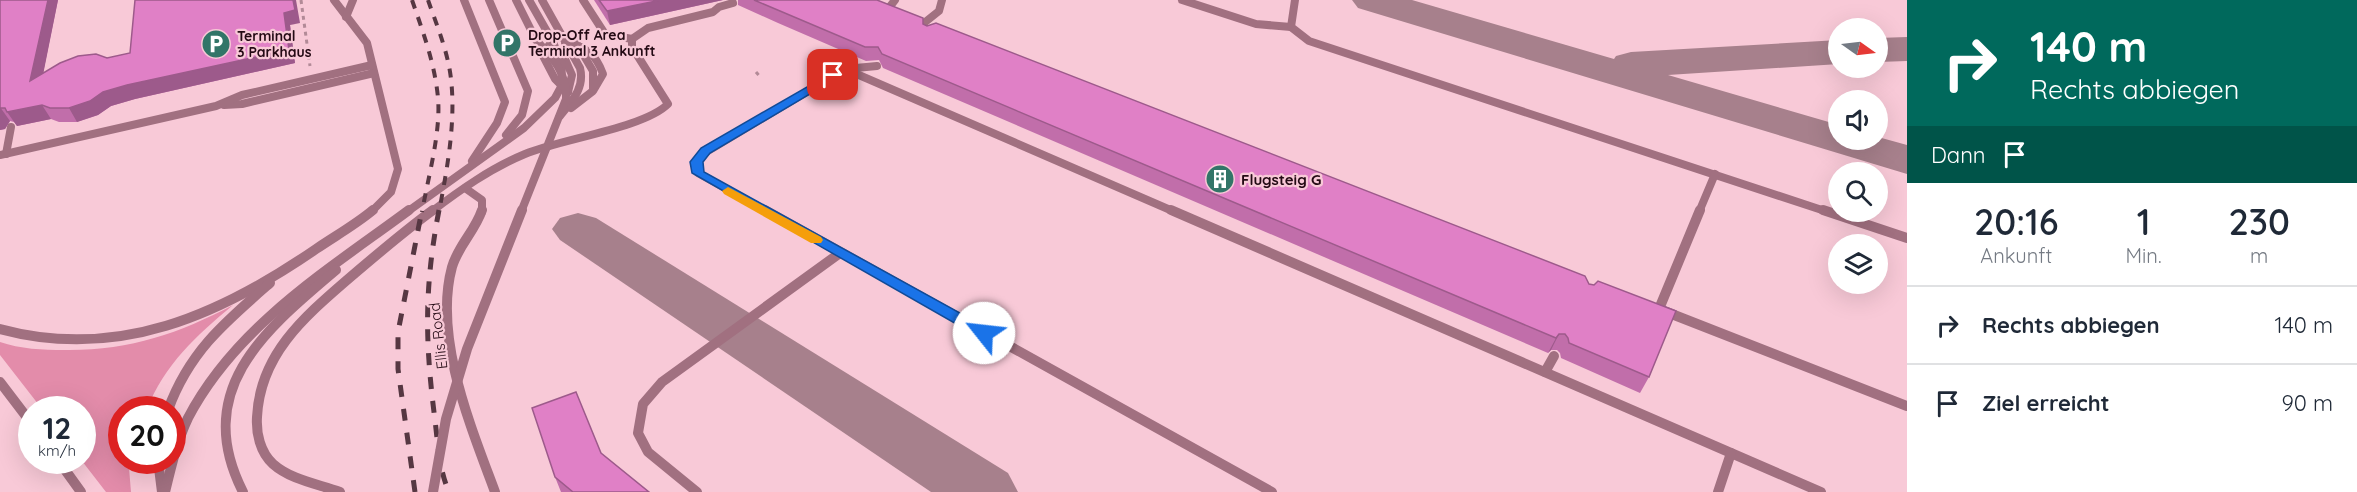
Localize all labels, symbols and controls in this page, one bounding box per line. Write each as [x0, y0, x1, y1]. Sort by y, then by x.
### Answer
north arrow [1828, 18, 1888, 78]
map controls [1828, 18, 1888, 294]
text: 140 m [2030, 20, 2147, 73]
icon: right [1931, 24, 2009, 102]
place label: Drop-Off Area Terminal 3 Ankunft [528, 26, 656, 60]
place label: Terminal 3 Parkhaus [237, 27, 312, 61]
parking icon: Drop-Off Area Terminal 3 Ankunft [491, 27, 523, 59]
parking icon: Terminal 3 Parkhaus [200, 28, 232, 60]
pin [807, 49, 858, 100]
icon: arrive [816, 58, 849, 91]
text: Rechts abbiegen [2030, 72, 2239, 106]
button: sound [1828, 90, 1888, 150]
icon: arrive [1998, 138, 2031, 171]
text: Dann [1931, 141, 1986, 169]
button: search [1828, 162, 1888, 222]
building icon: Flugsteig G [1204, 163, 1236, 195]
place label: Flugsteig G [1241, 170, 1321, 189]
text: 20:16 [1974, 199, 2059, 244]
text: 1 [2137, 199, 2150, 244]
text: 230 [2229, 199, 2290, 244]
button: layers [1828, 234, 1888, 294]
text: Ankunft [1980, 243, 2052, 268]
text: Min. [2126, 243, 2162, 268]
text: m [2250, 243, 2268, 268]
position arrow [952, 301, 1016, 365]
street label: Ellis Road [424, 302, 452, 370]
icon: right [1931, 309, 1964, 342]
text: Rechts abbiegen [1982, 311, 2160, 339]
text: 140 m [2274, 311, 2333, 339]
icon: arrive [1931, 387, 1964, 420]
text: Ziel erreicht [1982, 389, 2110, 417]
text: 90 m [2282, 389, 2333, 417]
speed limit sign: 20 [108, 396, 186, 474]
text: 12 [43, 409, 71, 447]
text: km/h [38, 441, 76, 460]

